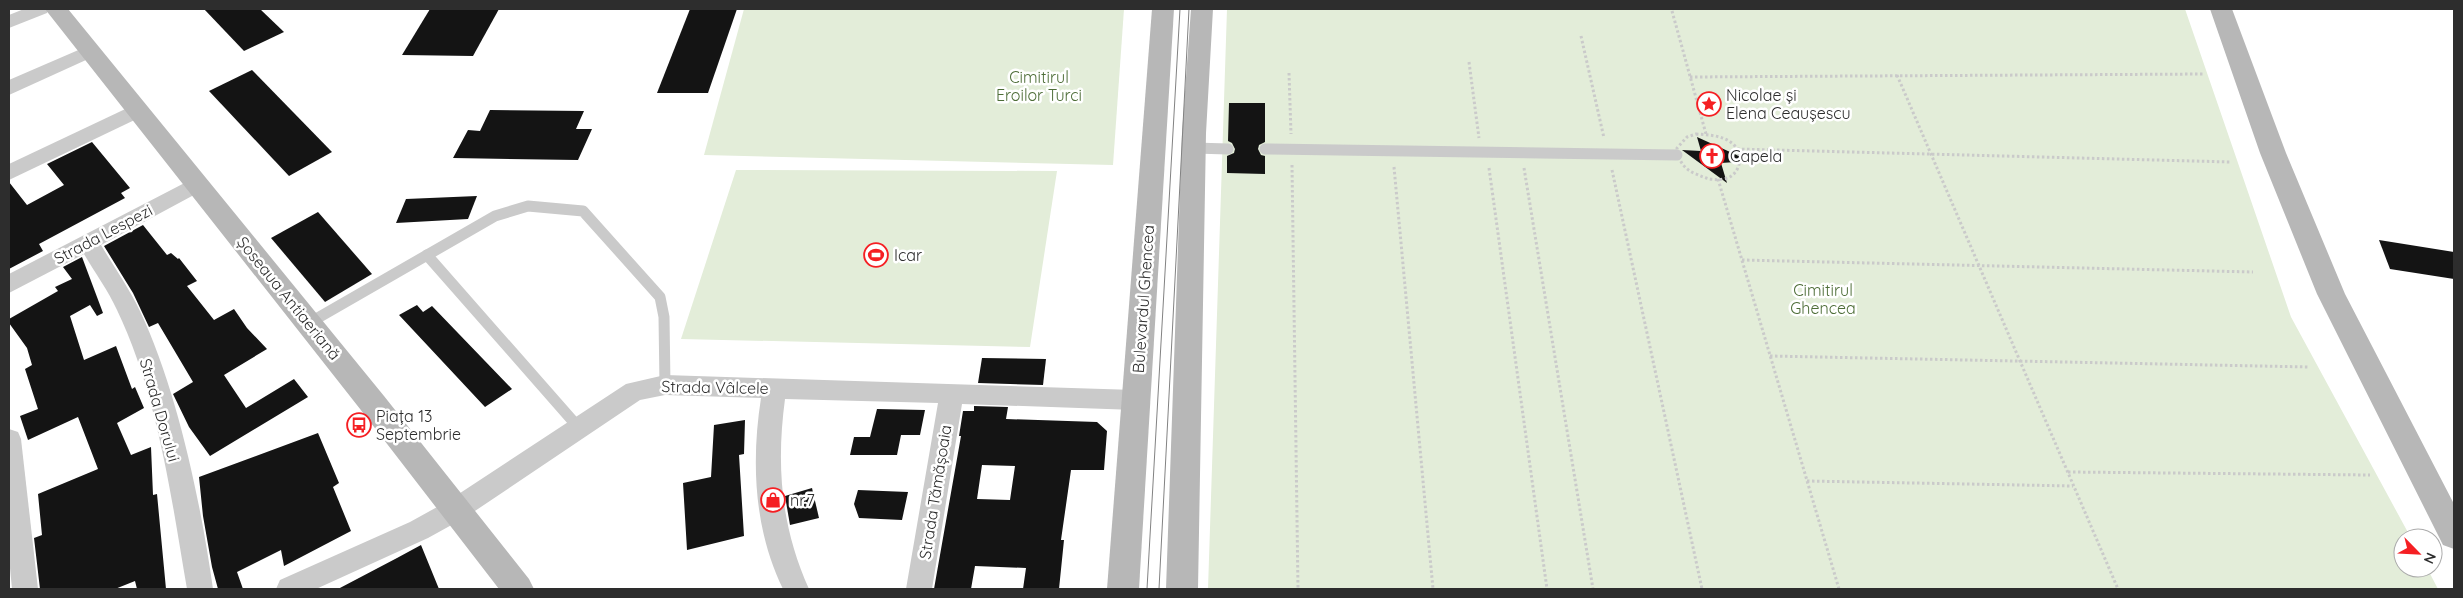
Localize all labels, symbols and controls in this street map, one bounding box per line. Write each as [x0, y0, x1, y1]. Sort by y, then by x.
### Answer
park label: Cimitirul Eroilor Turci [996, 67, 1082, 105]
place label: Nicolae și Elena Ceaușescu [1726, 85, 1851, 123]
place icon: Nicolae și Elena Ceaușescu [1696, 91, 1722, 117]
church icon: Capela [1699, 143, 1725, 169]
place label: Capela [1730, 146, 1782, 166]
street label: Strada Lespezi [50, 200, 156, 268]
street label: Bulevardul Ghencea [1128, 224, 1158, 374]
street label: Șoseaua Antiaeriană [233, 232, 345, 364]
sports icon: Icar [863, 242, 889, 268]
place label: Icar [894, 245, 922, 265]
park label: Cimitirul Ghencea [1790, 280, 1856, 318]
street label: Strada Dorului [136, 356, 184, 464]
street label: Strada Vâlcele [661, 376, 769, 398]
place label: Piața 13 Septembrie [376, 406, 461, 444]
bus stop icon: Piața 13 Septembrie [346, 412, 372, 438]
street label: Strada Tămășoaia [914, 423, 956, 561]
shop icon: nr.7 [760, 487, 786, 513]
place label: nr.7 [790, 490, 815, 510]
north arrow [2393, 528, 2443, 578]
text: N [2420, 550, 2440, 567]

